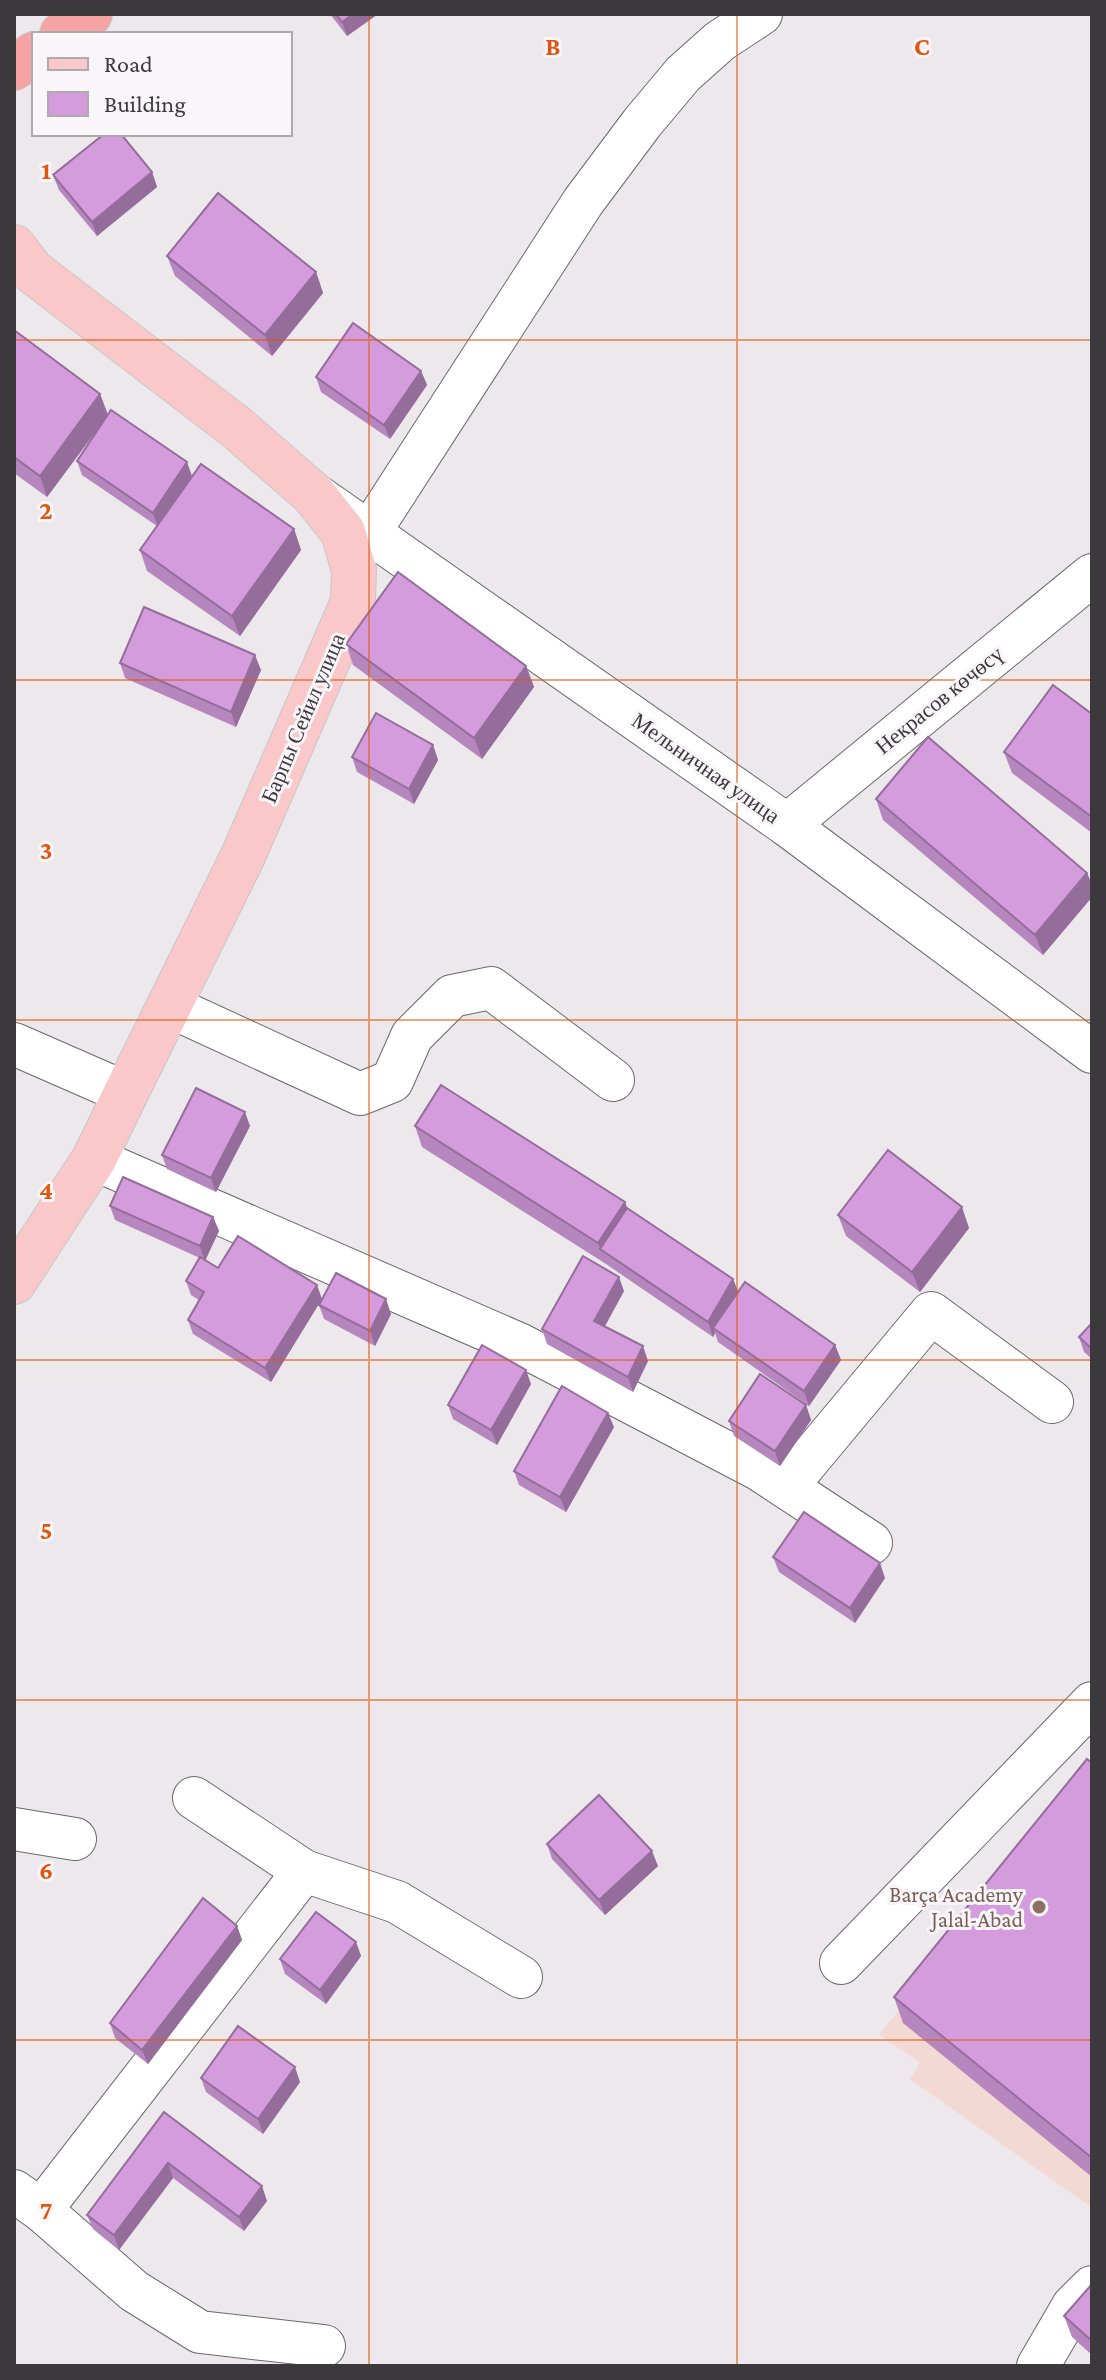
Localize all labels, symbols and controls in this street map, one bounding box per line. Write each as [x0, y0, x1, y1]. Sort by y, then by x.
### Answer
legend [32, 32, 292, 136]
text: B [545, 32, 561, 61]
text: C [914, 32, 930, 61]
text: Road [104, 50, 153, 77]
text: Building [104, 90, 186, 117]
text: 1 [41, 156, 51, 185]
text: 2 [39, 496, 53, 525]
street label: Барпы Сейил улица [256, 629, 350, 807]
street label: Некрасов көчөсү [870, 641, 1008, 759]
street label: Мельничная улица [627, 708, 785, 828]
text: 3 [40, 836, 52, 865]
text: 4 [39, 1176, 53, 1205]
text: 5 [40, 1516, 52, 1545]
text: 6 [39, 1856, 53, 1885]
place label: Barça Academy Jalal-Abad [889, 1882, 1024, 1932]
marker: Barça Academy Jalal-Abad [1030, 1898, 1048, 1916]
text: 7 [40, 2196, 52, 2225]

